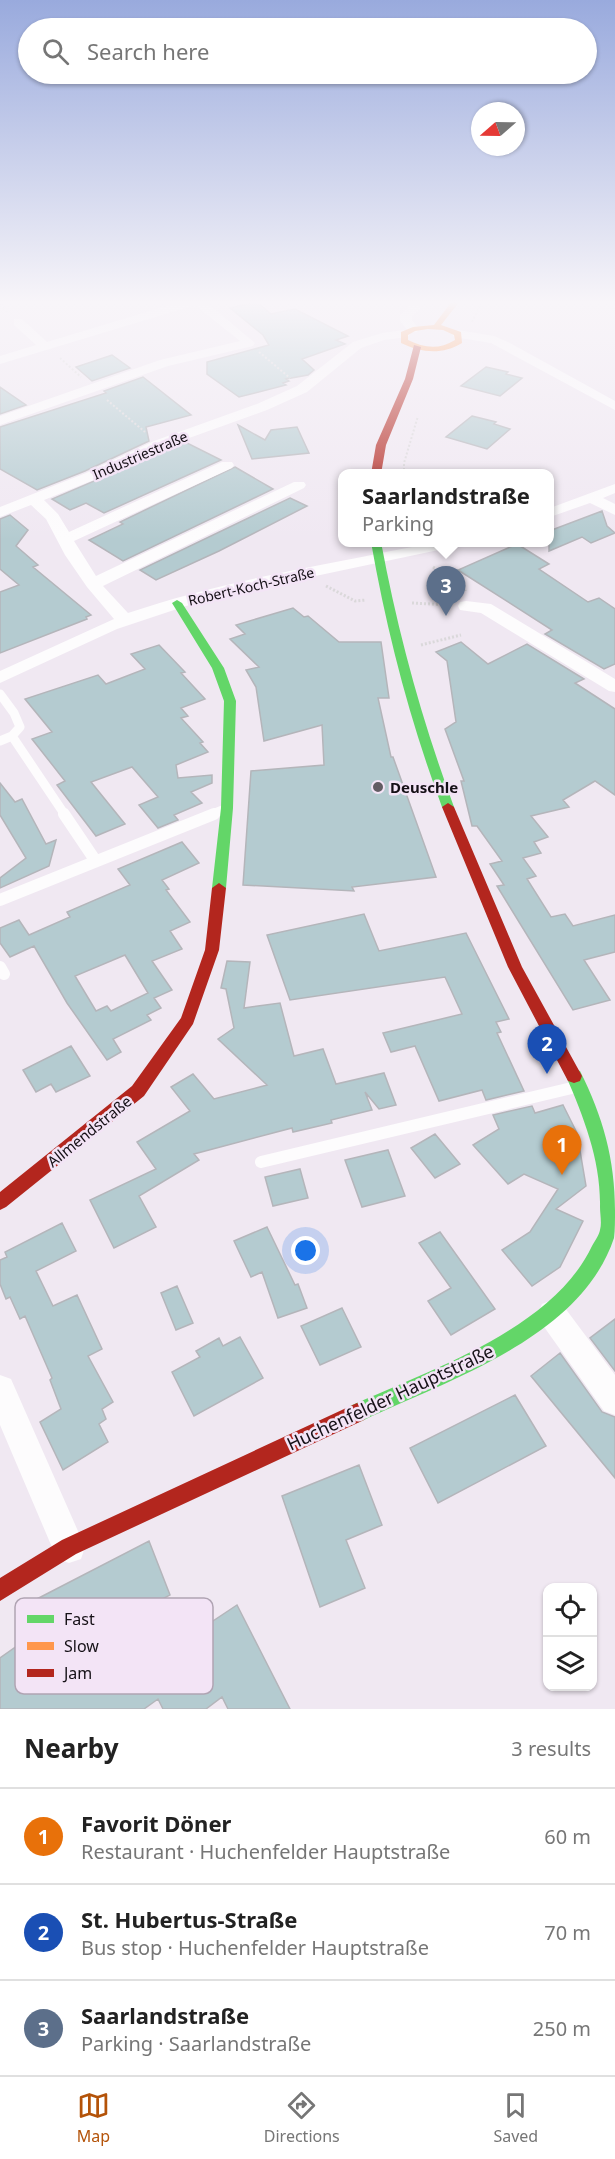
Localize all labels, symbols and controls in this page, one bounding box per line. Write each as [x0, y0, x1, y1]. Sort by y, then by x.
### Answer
search box [18, 18, 597, 84]
icon: search [39, 35, 72, 68]
text: Search here [87, 36, 209, 66]
north arrow [471, 102, 525, 156]
street label: Industriestraße [90, 426, 191, 484]
popup [338, 469, 554, 547]
text: Saarlandstraße [362, 480, 530, 510]
text: Parking [362, 510, 434, 537]
street label: Robert-Koch-Straße [186, 562, 316, 610]
pin: 3 [426, 566, 466, 616]
place label: Deuschle [390, 777, 458, 797]
marker: Deuschle [371, 780, 385, 794]
pin: 2 [528, 1024, 566, 1074]
street label: Allmendstraße [43, 1091, 135, 1171]
pin: 1 [542, 1126, 582, 1175]
your location [291, 1236, 320, 1265]
street label: Huchenfelder Hauptstraße [283, 1338, 497, 1456]
map controls [543, 1583, 597, 1691]
button: locate [543, 1583, 597, 1637]
legend [15, 1598, 213, 1694]
text: Fast [64, 1608, 95, 1630]
text: Slow [64, 1635, 99, 1657]
button: layers [543, 1637, 597, 1691]
text: Jam [62, 1662, 92, 1684]
text: Nearby [24, 1730, 119, 1766]
text: 3 results [511, 1735, 591, 1762]
text: Favorit Döner [81, 1808, 231, 1838]
text: 1 [38, 1823, 49, 1850]
text: 60 m [544, 1823, 591, 1850]
text: Restaurant · Huchenfelder Hauptstraße [81, 1838, 450, 1865]
text: St. Hubertus-Straße [81, 1904, 297, 1934]
text: 2 [38, 1919, 49, 1946]
text: 70 m [544, 1919, 591, 1946]
text: Bus stop · Huchenfelder Hauptstraße [81, 1934, 429, 1961]
text: Saarlandstraße [81, 2000, 249, 2030]
text: 3 [38, 2015, 49, 2042]
text: 250 m [533, 2015, 591, 2042]
text: Parking · Saarlandstraße [81, 2030, 311, 2057]
tab: Map [77, 2089, 110, 2147]
tab: Directions [264, 2089, 340, 2147]
tab: Saved [493, 2089, 538, 2147]

